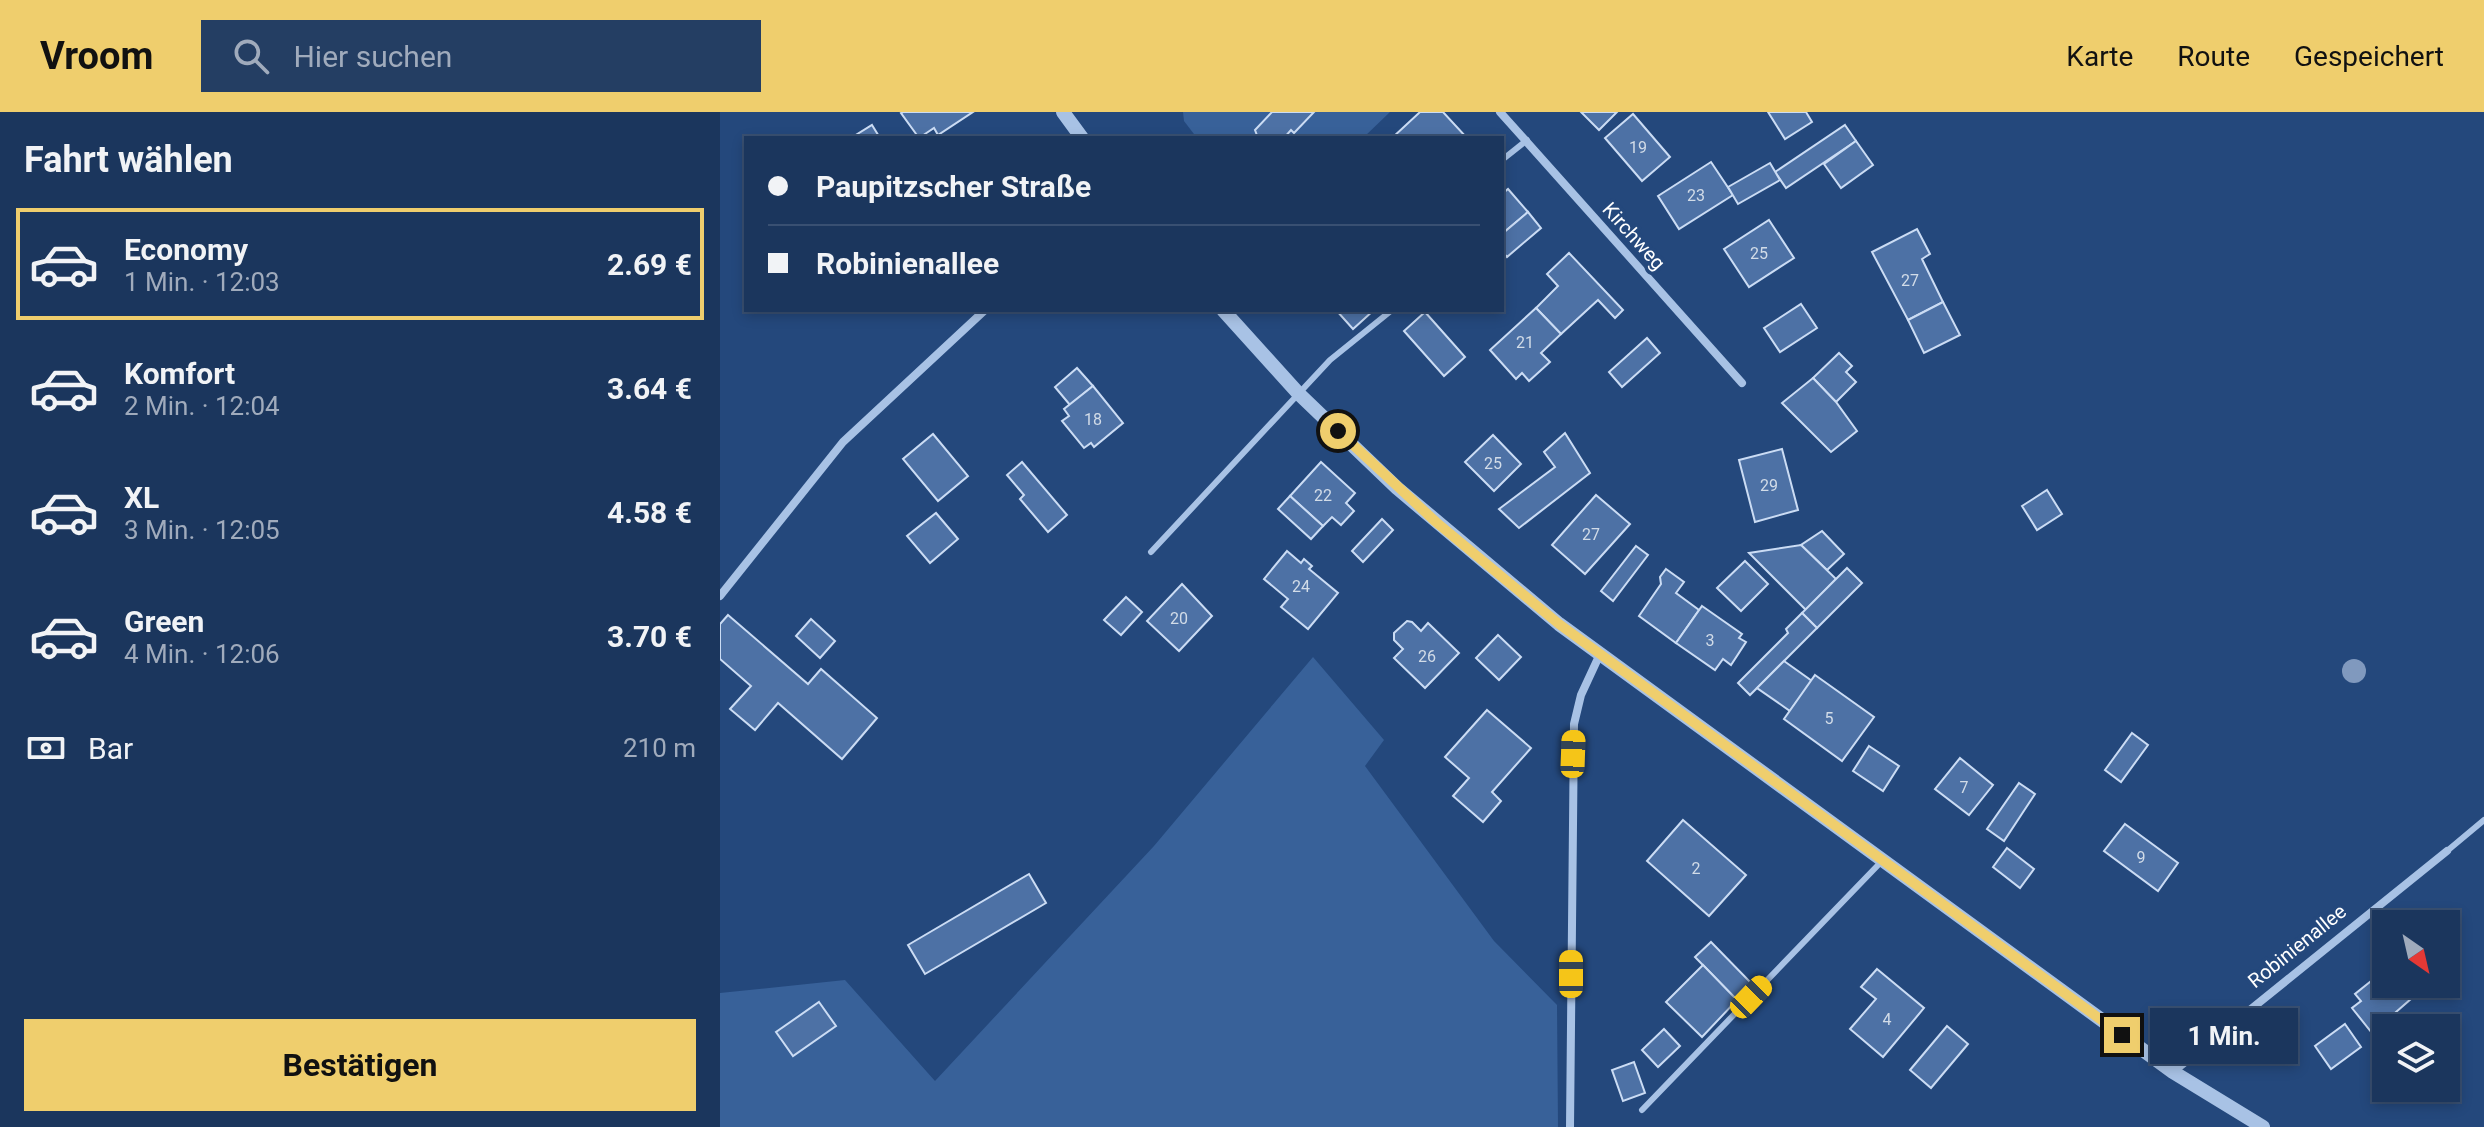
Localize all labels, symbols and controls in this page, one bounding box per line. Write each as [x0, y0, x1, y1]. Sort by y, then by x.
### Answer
search box [201, 20, 761, 92]
text: Vroom [40, 34, 153, 78]
icon: search [229, 34, 273, 78]
text: Hier suchen [293, 39, 452, 74]
text: Karte [2066, 40, 2133, 73]
text: Route [2177, 40, 2250, 73]
text: Gespeichert [2294, 40, 2444, 73]
house number: 19 [1629, 138, 1647, 157]
text: Fahrt wählen [24, 139, 233, 181]
text: Paupitzscher Straße [816, 169, 1091, 204]
house number: 23 [1687, 186, 1705, 205]
street label: Kirchweg [1598, 197, 1670, 275]
icon: car [28, 228, 100, 300]
text: Economy [124, 232, 248, 267]
house number: 25 [1750, 244, 1768, 263]
text: Robinienallee [816, 246, 999, 281]
text: 2.69 € [607, 247, 692, 282]
text: 1 Min. · 12:03 [124, 267, 280, 297]
house number: 27 [1901, 271, 1919, 290]
house number: 21 [1516, 333, 1534, 352]
icon: car [28, 352, 100, 424]
text: Komfort [124, 356, 235, 391]
text: 3.64 € [607, 371, 692, 406]
text: 2 Min. · 12:04 [124, 391, 280, 421]
house number: 18 [1084, 410, 1102, 429]
route start [1320, 413, 1356, 449]
house number: 25 [1484, 454, 1502, 473]
icon: car [28, 476, 100, 548]
house number: 29 [1760, 476, 1778, 495]
text: XL [124, 480, 159, 515]
house number: 22 [1314, 486, 1332, 505]
text: 4.58 € [607, 495, 692, 530]
text: 3 Min. · 12:05 [124, 515, 280, 545]
house number: 27 [1582, 525, 1600, 544]
house number: 24 [1292, 577, 1310, 596]
icon: car [28, 600, 100, 672]
text: Green [124, 604, 204, 639]
house number: 20 [1170, 609, 1188, 628]
text: 3.70 € [607, 619, 692, 654]
house number: 3 [1706, 631, 1715, 650]
text: 4 Min. · 12:06 [124, 639, 280, 669]
house number: 26 [1418, 647, 1436, 666]
house number: 5 [1825, 709, 1834, 728]
icon: cash [24, 726, 68, 770]
car [1560, 730, 1586, 778]
text: Bar [88, 731, 133, 766]
text: 210 m [623, 733, 696, 763]
house number: 7 [1960, 778, 1969, 797]
house number: 9 [2137, 848, 2146, 867]
house number: 2 [1692, 859, 1701, 878]
street label: Robinienallee [2243, 899, 2351, 993]
north arrow [2372, 910, 2460, 998]
map controls [2372, 910, 2460, 1102]
car [1559, 950, 1583, 998]
car [1726, 971, 1776, 1023]
callout: 1 Min. [2150, 1007, 2298, 1063]
house number: 4 [1883, 1010, 1892, 1029]
button: layers [2372, 1014, 2460, 1102]
route end [2104, 1017, 2140, 1053]
button: Bestätigen [24, 1019, 696, 1111]
text: 1 Min. [2187, 1021, 2261, 1051]

